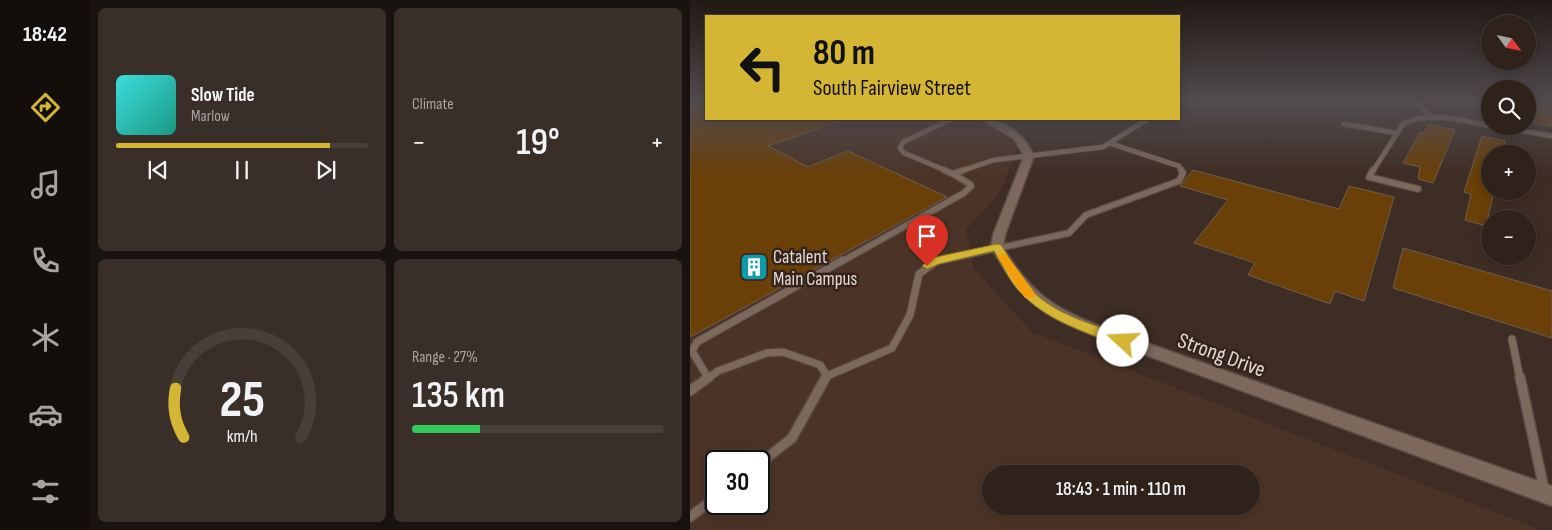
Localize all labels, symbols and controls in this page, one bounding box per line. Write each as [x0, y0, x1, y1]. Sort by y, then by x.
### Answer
north arrow [1481, 15, 1536, 70]
map controls [1481, 15, 1536, 265]
text: 18:42 [23, 21, 67, 48]
text: 80 m [813, 32, 875, 75]
icon: left [730, 35, 795, 100]
text: South Fairview Street [813, 75, 971, 102]
button: search [1481, 80, 1536, 135]
text: Slow Tide [191, 84, 255, 107]
icon: directions [28, 90, 63, 125]
text: Climate [412, 95, 454, 114]
text: Marlow [191, 107, 230, 126]
text: 19° [516, 120, 560, 165]
text: − [412, 126, 426, 159]
text: + [650, 126, 664, 159]
button: + [1481, 145, 1536, 200]
icon: previous [144, 156, 172, 184]
icon: pause [228, 156, 256, 184]
icon: next [312, 156, 340, 184]
icon: music [28, 167, 63, 202]
button: − [1481, 210, 1536, 265]
pin [906, 215, 948, 266]
icon: arrive [913, 222, 941, 250]
icon: phone [28, 243, 63, 278]
place label: Catalent Main Campus [773, 246, 858, 291]
building icon: Catalent Main Campus [739, 252, 769, 282]
position arrow [1096, 314, 1148, 366]
icon: climate [28, 320, 63, 355]
street label: Strong Drive [1174, 327, 1269, 384]
text: Range · 27% [412, 348, 478, 367]
text: 25 [219, 369, 265, 432]
text: 135 km [412, 373, 505, 418]
icon: car [28, 397, 63, 432]
text: km/h [227, 426, 257, 447]
speed limit sign: 30 [705, 450, 770, 515]
icon: filters [28, 474, 63, 509]
text: 18:43 · 1 min · 110 m [1056, 478, 1186, 501]

